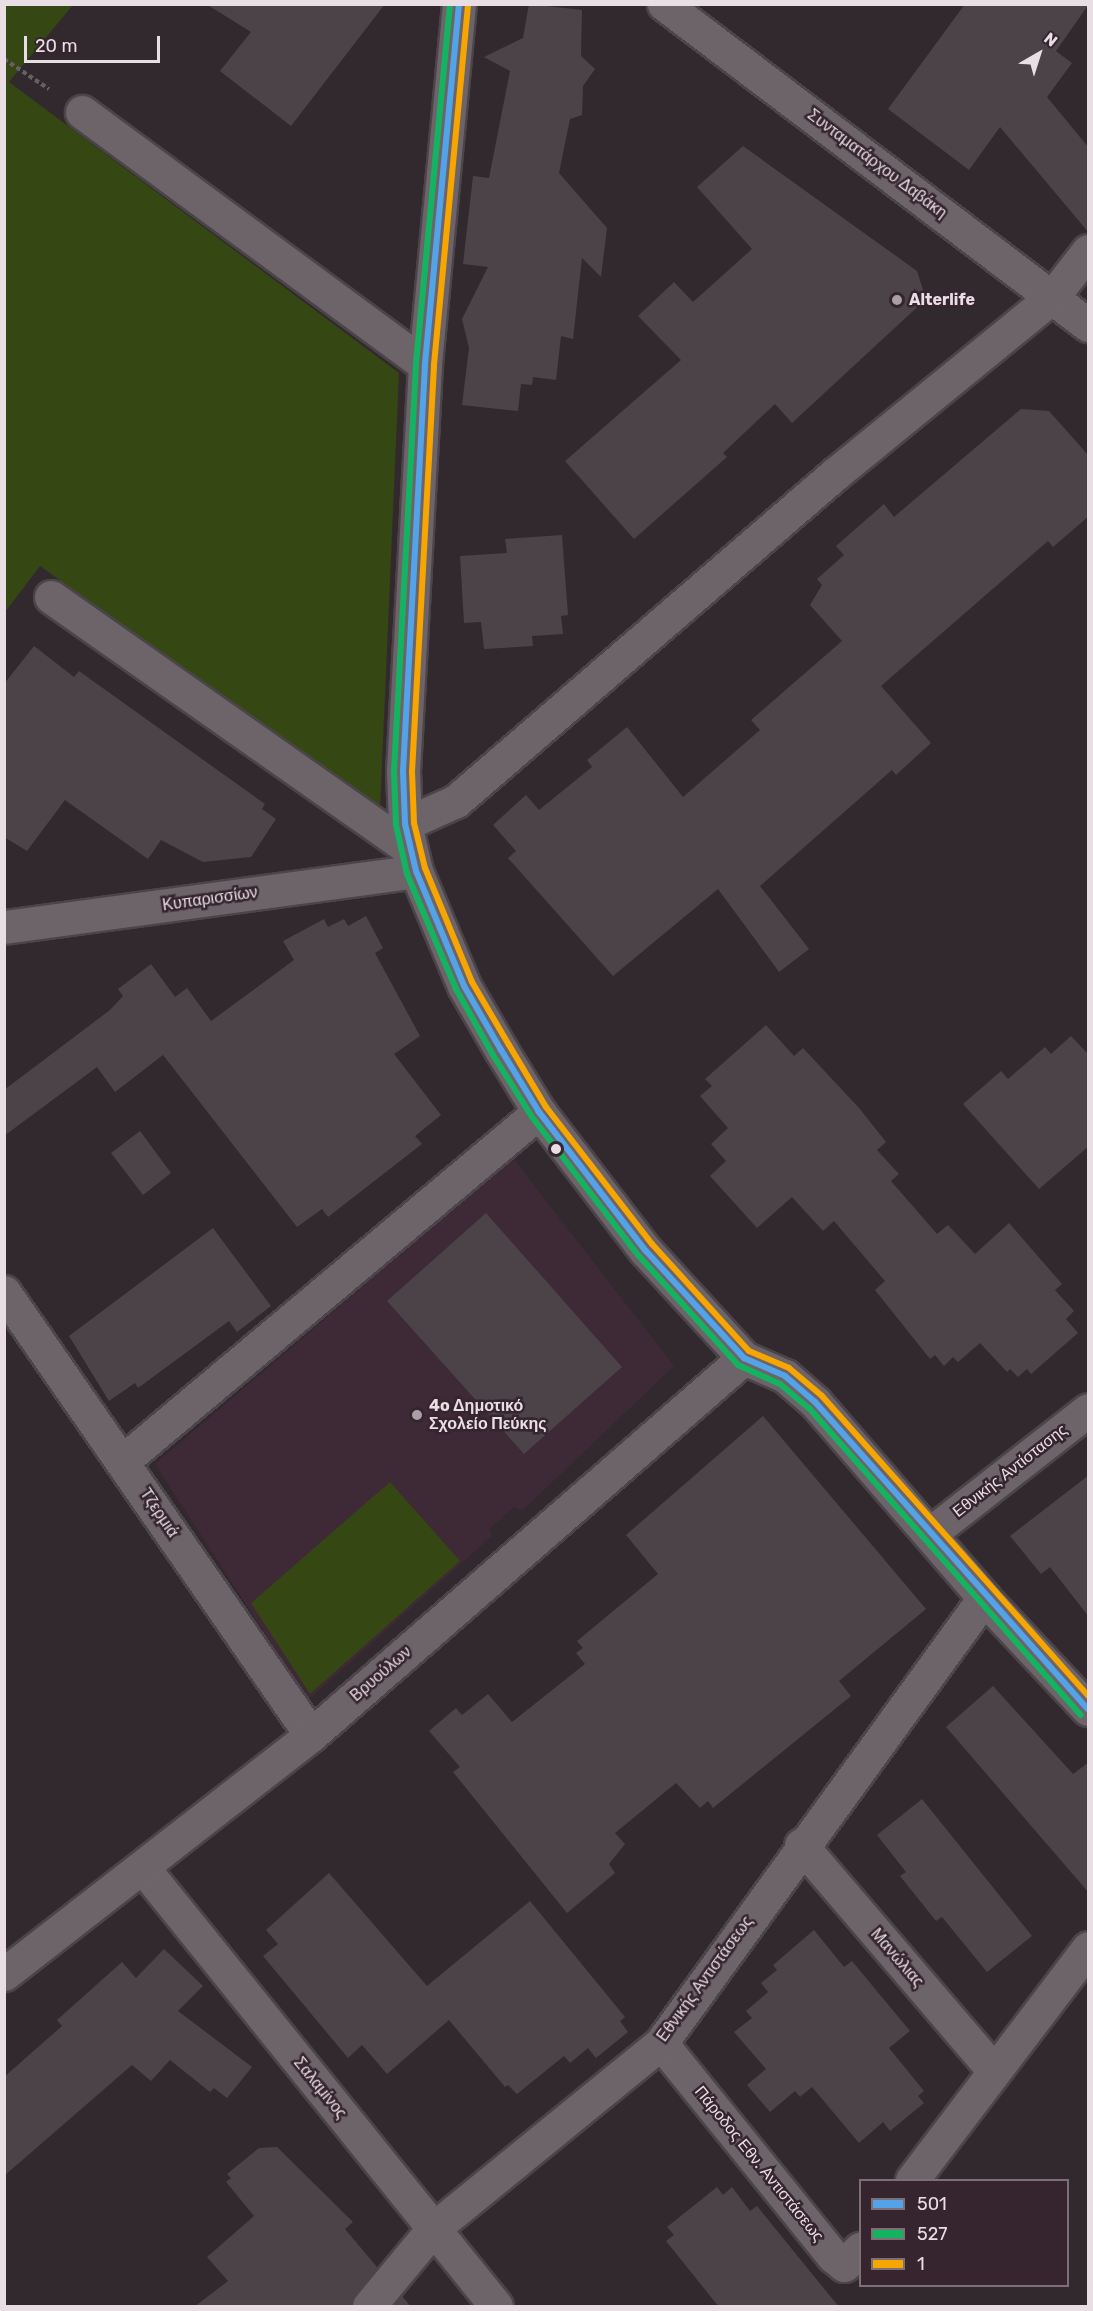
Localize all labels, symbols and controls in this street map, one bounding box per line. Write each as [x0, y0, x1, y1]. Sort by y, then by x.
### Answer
scale bar [27, 24, 164, 62]
north arrow [1009, 24, 1069, 84]
text: N [1040, 29, 1061, 51]
text: 20 m [35, 35, 77, 57]
street label: Συνταματάρχου Δαβάκη [803, 105, 951, 223]
place label: Alterlife [909, 290, 975, 310]
marker: Alterlife [890, 293, 904, 307]
street label: Κυπαρισσίων [161, 883, 259, 915]
unlabelled marker [550, 1143, 562, 1155]
place label: 4o Δημοτικό Σχολείο Πεύκης [429, 1396, 547, 1434]
marker: 4o Δημοτικό Σχολείο Πεύκης [410, 1408, 424, 1422]
street label: Εθνικής Αντίστασης [949, 1420, 1071, 1522]
street label: Τζερμιά [136, 1485, 182, 1541]
street label: Βρυούλων [347, 1642, 415, 1706]
street label: Εθνικής Αντιστάσεως [653, 1913, 757, 2045]
street label: Μανώλιας [866, 1925, 928, 1991]
street label: Σαλαμίνος [289, 2053, 351, 2123]
street label: Πάροδος Εθν. Αντιστάσεως [690, 2082, 828, 2246]
legend [859, 2179, 1069, 2287]
text: 501 [917, 2193, 947, 2215]
text: 527 [917, 2223, 948, 2245]
text: 1 [917, 2253, 925, 2275]

